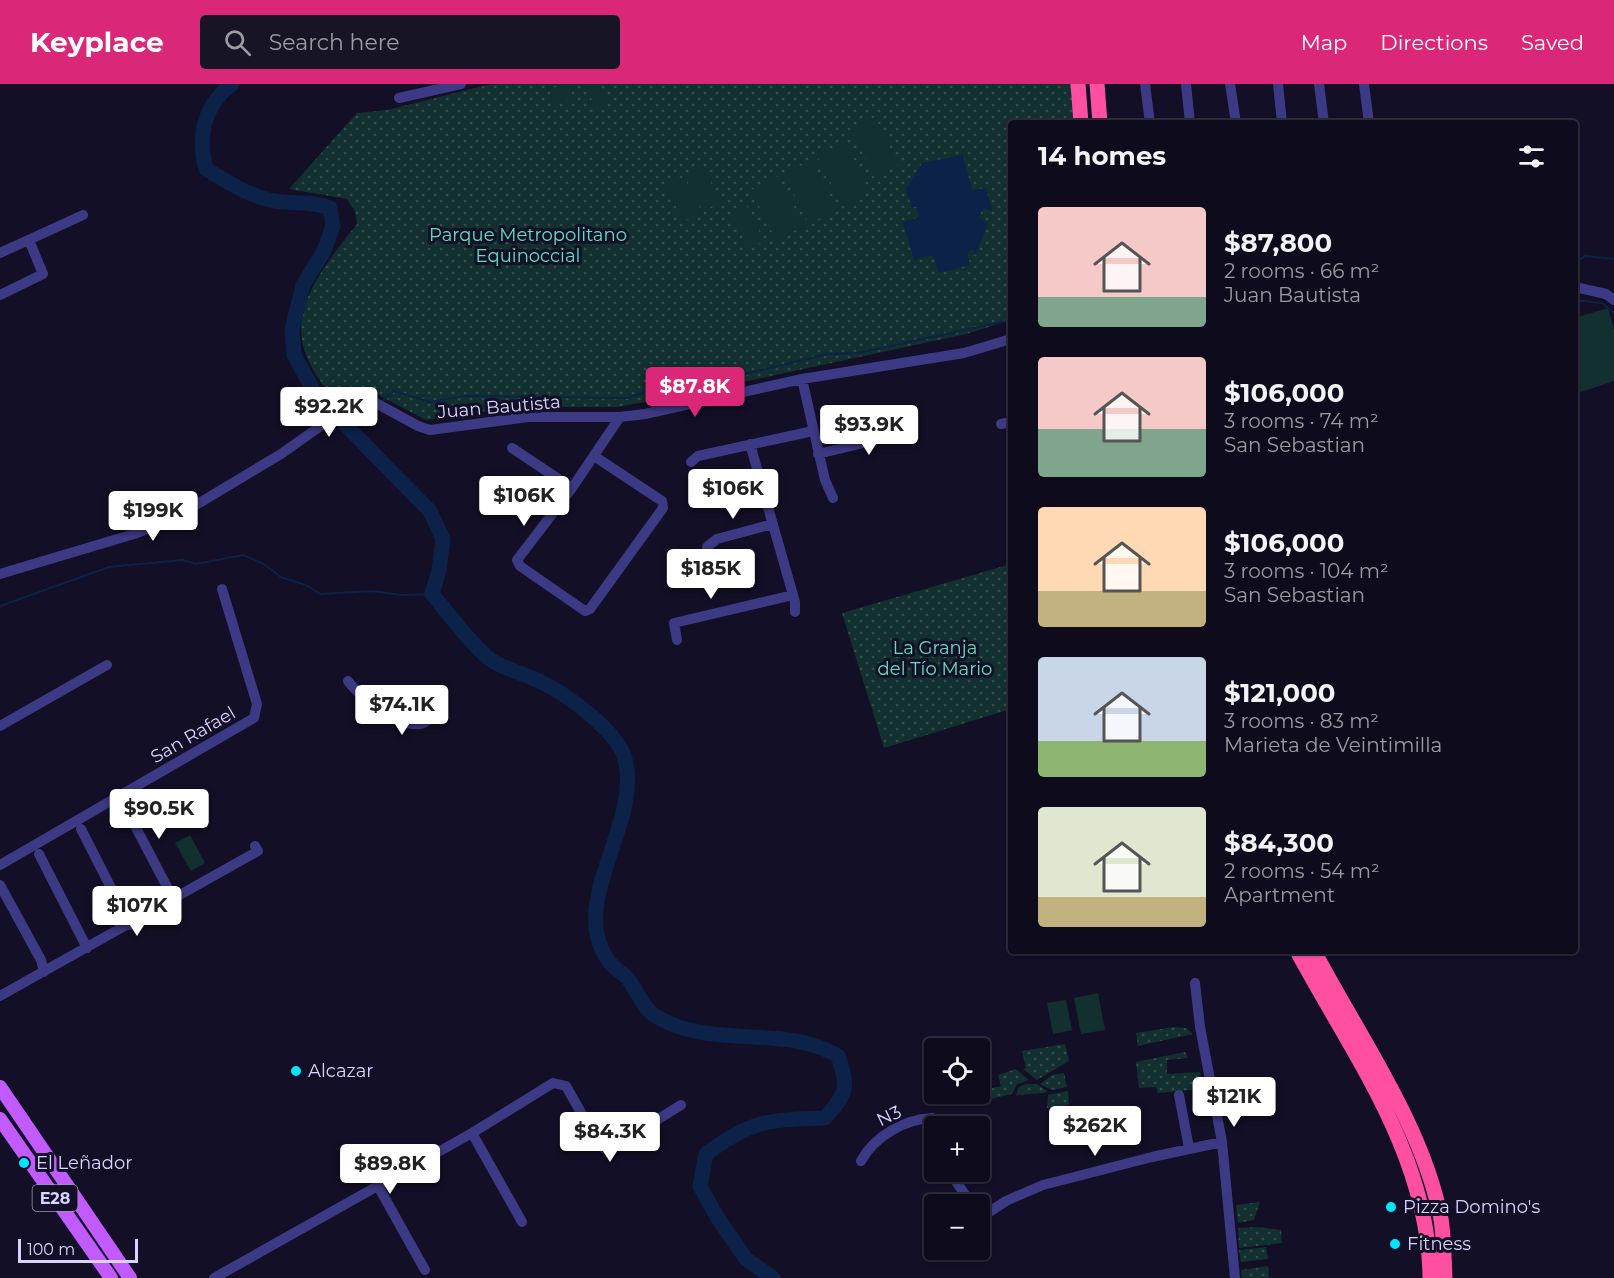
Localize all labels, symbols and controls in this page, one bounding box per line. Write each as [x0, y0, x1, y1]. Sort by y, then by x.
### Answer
search box [200, 15, 620, 69]
text: Keyplace [30, 25, 164, 59]
icon: search [221, 26, 254, 59]
text: Search here [269, 29, 400, 56]
text: Map [1301, 30, 1347, 55]
text: Directions [1380, 30, 1488, 55]
text: Saved [1521, 30, 1584, 55]
text: 14 homes [1038, 140, 1166, 172]
icon: filters [1515, 140, 1548, 173]
park label: Parque Metropolitano Equinoccial [429, 224, 627, 267]
text: $87,800 [1224, 227, 1332, 259]
icon: home [1086, 231, 1158, 303]
text: 2 rooms · 66 m² [1224, 259, 1379, 283]
text: Juan Bautista [1224, 283, 1361, 307]
pin: $87.8K [646, 367, 744, 418]
text: $87.8K [660, 374, 730, 398]
text: $106,000 [1224, 377, 1344, 409]
icon: home [1086, 381, 1158, 453]
pin: $92.2K [280, 387, 378, 438]
street label: Juan Bautista [436, 391, 561, 423]
text: $92.2K [294, 394, 364, 418]
pin: $93.9K [820, 405, 918, 456]
text: 3 rooms · 74 m² [1224, 409, 1379, 433]
text: $93.9K [834, 412, 904, 436]
text: San Sebastian [1224, 433, 1365, 457]
pin: $106K [691, 469, 775, 520]
pin: $106K [482, 476, 566, 527]
text: $106K [702, 476, 764, 500]
text: $106K [493, 483, 555, 507]
pin: $199K [111, 491, 195, 542]
text: $199K [123, 498, 183, 522]
text: $106,000 [1224, 527, 1344, 559]
icon: home [1086, 531, 1158, 603]
pin: $185K [669, 549, 753, 600]
text: $185K [681, 556, 741, 580]
text: 3 rooms · 104 m² [1224, 559, 1389, 583]
text: San Sebastian [1224, 583, 1365, 607]
park label: La Granja del Tío Mario [878, 637, 992, 680]
text: $121,000 [1224, 677, 1335, 709]
icon: home [1086, 681, 1158, 753]
pin: $74.1K [353, 685, 451, 736]
text: $74.1K [369, 692, 435, 716]
street label: San Rafael [147, 702, 239, 768]
text: 3 rooms · 83 m² [1224, 709, 1379, 733]
text: Marieta de Veintimilla [1224, 733, 1442, 757]
pin: $90.5K [110, 789, 208, 840]
text: $90.5K [124, 796, 194, 820]
text: $84,300 [1224, 827, 1334, 859]
icon: home [1086, 831, 1158, 903]
text: 2 rooms · 54 m² [1224, 859, 1380, 883]
text: Apartment [1224, 883, 1335, 907]
pin: $107K [95, 886, 179, 937]
text: $107K [106, 893, 168, 917]
map controls [924, 1038, 990, 1260]
button: locate [924, 1038, 990, 1104]
place label: Alcazar [308, 1060, 374, 1082]
marker: Alcazar [289, 1064, 303, 1078]
pin: $121K [1192, 1077, 1276, 1128]
text: $121K [1207, 1084, 1261, 1108]
street label: N3 [873, 1101, 905, 1131]
pin: $262K [1053, 1106, 1137, 1157]
pin: $84.3K [561, 1112, 659, 1163]
text: $262K [1063, 1113, 1127, 1137]
button: + [924, 1116, 990, 1182]
text: $84.3K [574, 1119, 646, 1143]
pin: $89.8K [341, 1144, 439, 1195]
text: $89.8K [354, 1151, 426, 1175]
place label: El Leñador [36, 1152, 132, 1174]
marker: El Leñador [17, 1156, 31, 1170]
road number: E28 [32, 1185, 78, 1211]
button: − [924, 1194, 990, 1260]
place label: Pizza Domino's [1403, 1196, 1540, 1218]
marker: Pizza Domino's [1384, 1200, 1398, 1214]
place label: Fitness [1407, 1233, 1471, 1255]
scale bar [18, 1236, 138, 1264]
marker: Fitness [1388, 1237, 1402, 1251]
text: 100 m [27, 1240, 75, 1259]

